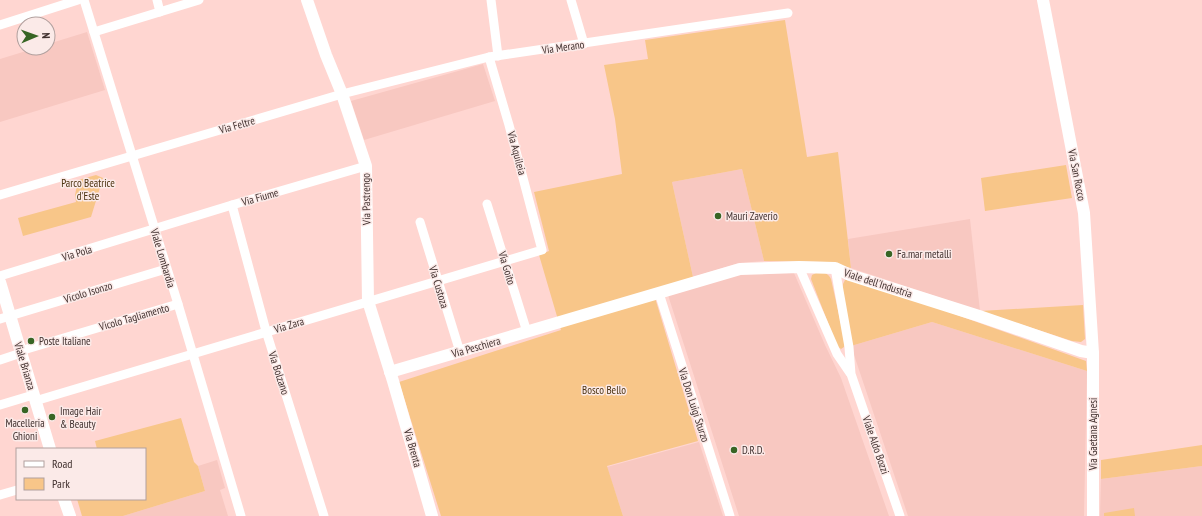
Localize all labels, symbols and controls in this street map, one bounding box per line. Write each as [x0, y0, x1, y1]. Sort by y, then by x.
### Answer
north arrow [16, 16, 56, 56]
text: N [39, 32, 53, 39]
street label: Via Merano [540, 37, 585, 57]
street label: Via Feltre [217, 113, 257, 137]
street label: Via Aquileia [504, 129, 530, 176]
street label: Via San Rocco [1065, 147, 1089, 202]
street label: Via Pastrengo [359, 173, 373, 226]
park label: Parco Beatrice d'Este [61, 176, 115, 203]
street label: Via Fiume [239, 185, 280, 209]
place label: Mauri Zaverio [726, 209, 778, 223]
marker: Mauri Zaverio [713, 211, 723, 221]
street label: Viale Lombardia [147, 226, 179, 289]
street label: Via Pola [59, 242, 94, 264]
place label: Fa.mar metalli [897, 247, 951, 261]
street label: Via Goito [495, 249, 519, 287]
marker: Fa.mar metalli [884, 249, 894, 259]
street label: Via Custoza [426, 263, 452, 310]
street label: Viale dell'Industria [841, 265, 914, 301]
street label: Vicolo Isonzo [61, 278, 114, 306]
street label: Vicolo Tagliamento [96, 300, 171, 334]
street label: Via Zara [271, 314, 306, 336]
street label: Via Peschiera [449, 333, 502, 361]
place label: Poste Italiane [39, 334, 91, 348]
marker: Poste Italiane [26, 336, 36, 346]
street label: Viale Brianza [11, 339, 39, 392]
street label: Via Bolzano [265, 349, 293, 397]
street label: Via Don Luigi Sturzo [675, 365, 713, 444]
park label: Bosco Bello [582, 383, 626, 397]
street label: Via Gaetana Agnesi [1086, 398, 1100, 471]
place label: Image Hair & Beauty [60, 404, 101, 431]
marker: Macelleria Ghioni [20, 405, 30, 415]
marker: Image Hair & Beauty [47, 412, 57, 422]
street label: Viale Aldo Bozzi [859, 413, 893, 476]
place label: Macelleria Ghioni [5, 416, 45, 443]
street label: Via Brenta [401, 426, 425, 469]
place label: D.R.D. [742, 443, 764, 457]
marker: D.R.D. [729, 445, 739, 455]
legend [16, 448, 146, 500]
text: Road [52, 456, 72, 471]
text: Park [52, 476, 70, 491]

